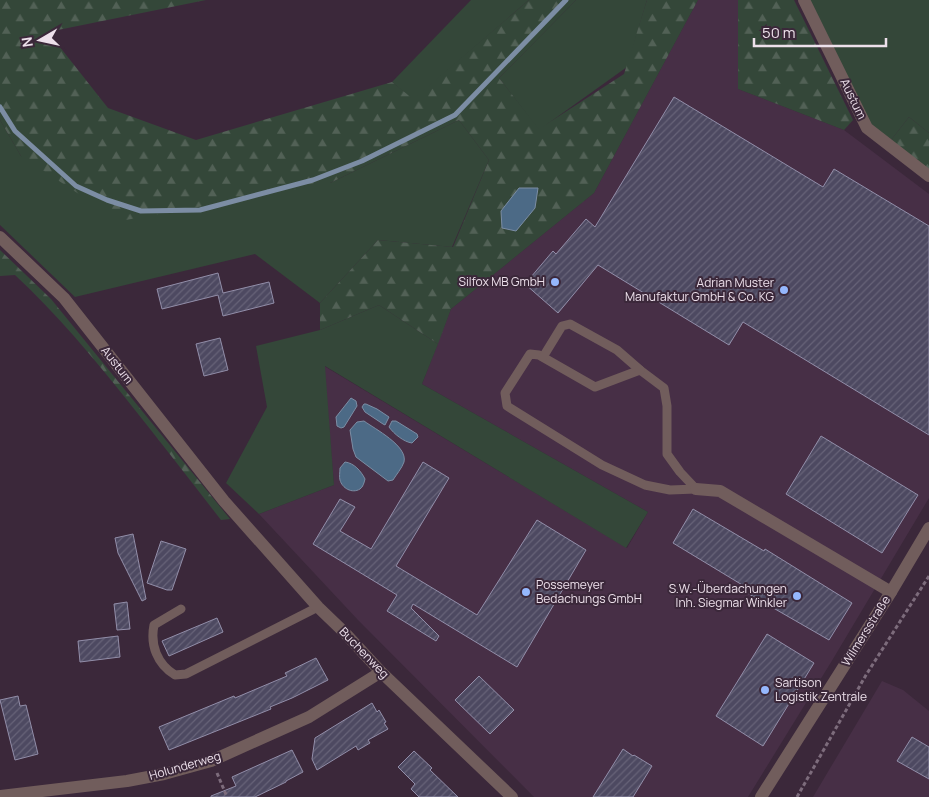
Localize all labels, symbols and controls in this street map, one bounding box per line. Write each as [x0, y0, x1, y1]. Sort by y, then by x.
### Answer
north arrow [15, 15, 65, 65]
scale bar [754, 15, 886, 47]
text: 50 m [762, 22, 796, 43]
text: N [16, 36, 37, 49]
street label: Austum [836, 76, 871, 122]
place label: Silfox MB GmbH [458, 273, 545, 290]
place label: Adrian Muster Manufaktur GmbH & Co. KG [625, 274, 775, 305]
marker: Silfox MB GmbH [549, 276, 561, 288]
marker: Adrian Muster Manufaktur GmbH & Co. KG [778, 284, 790, 296]
street label: Austum [97, 342, 137, 387]
place label: Possemeyer Bedachungs GmbH [536, 576, 642, 607]
place label: S.W.-Überdachungen Inh. Siegmar Winkler [669, 580, 788, 611]
marker: Possemeyer Bedachungs GmbH [520, 586, 532, 598]
marker: S.W.-Überdachungen Inh. Siegmar Winkler [791, 590, 803, 602]
street label: Wilmersstraße [837, 592, 894, 669]
street label: Buchenweg [336, 623, 393, 682]
place label: Sartison Logistik Zentrale [775, 674, 867, 705]
marker: Sartison Logistik Zentrale [759, 684, 771, 696]
street label: Holunderweg [147, 747, 223, 784]

